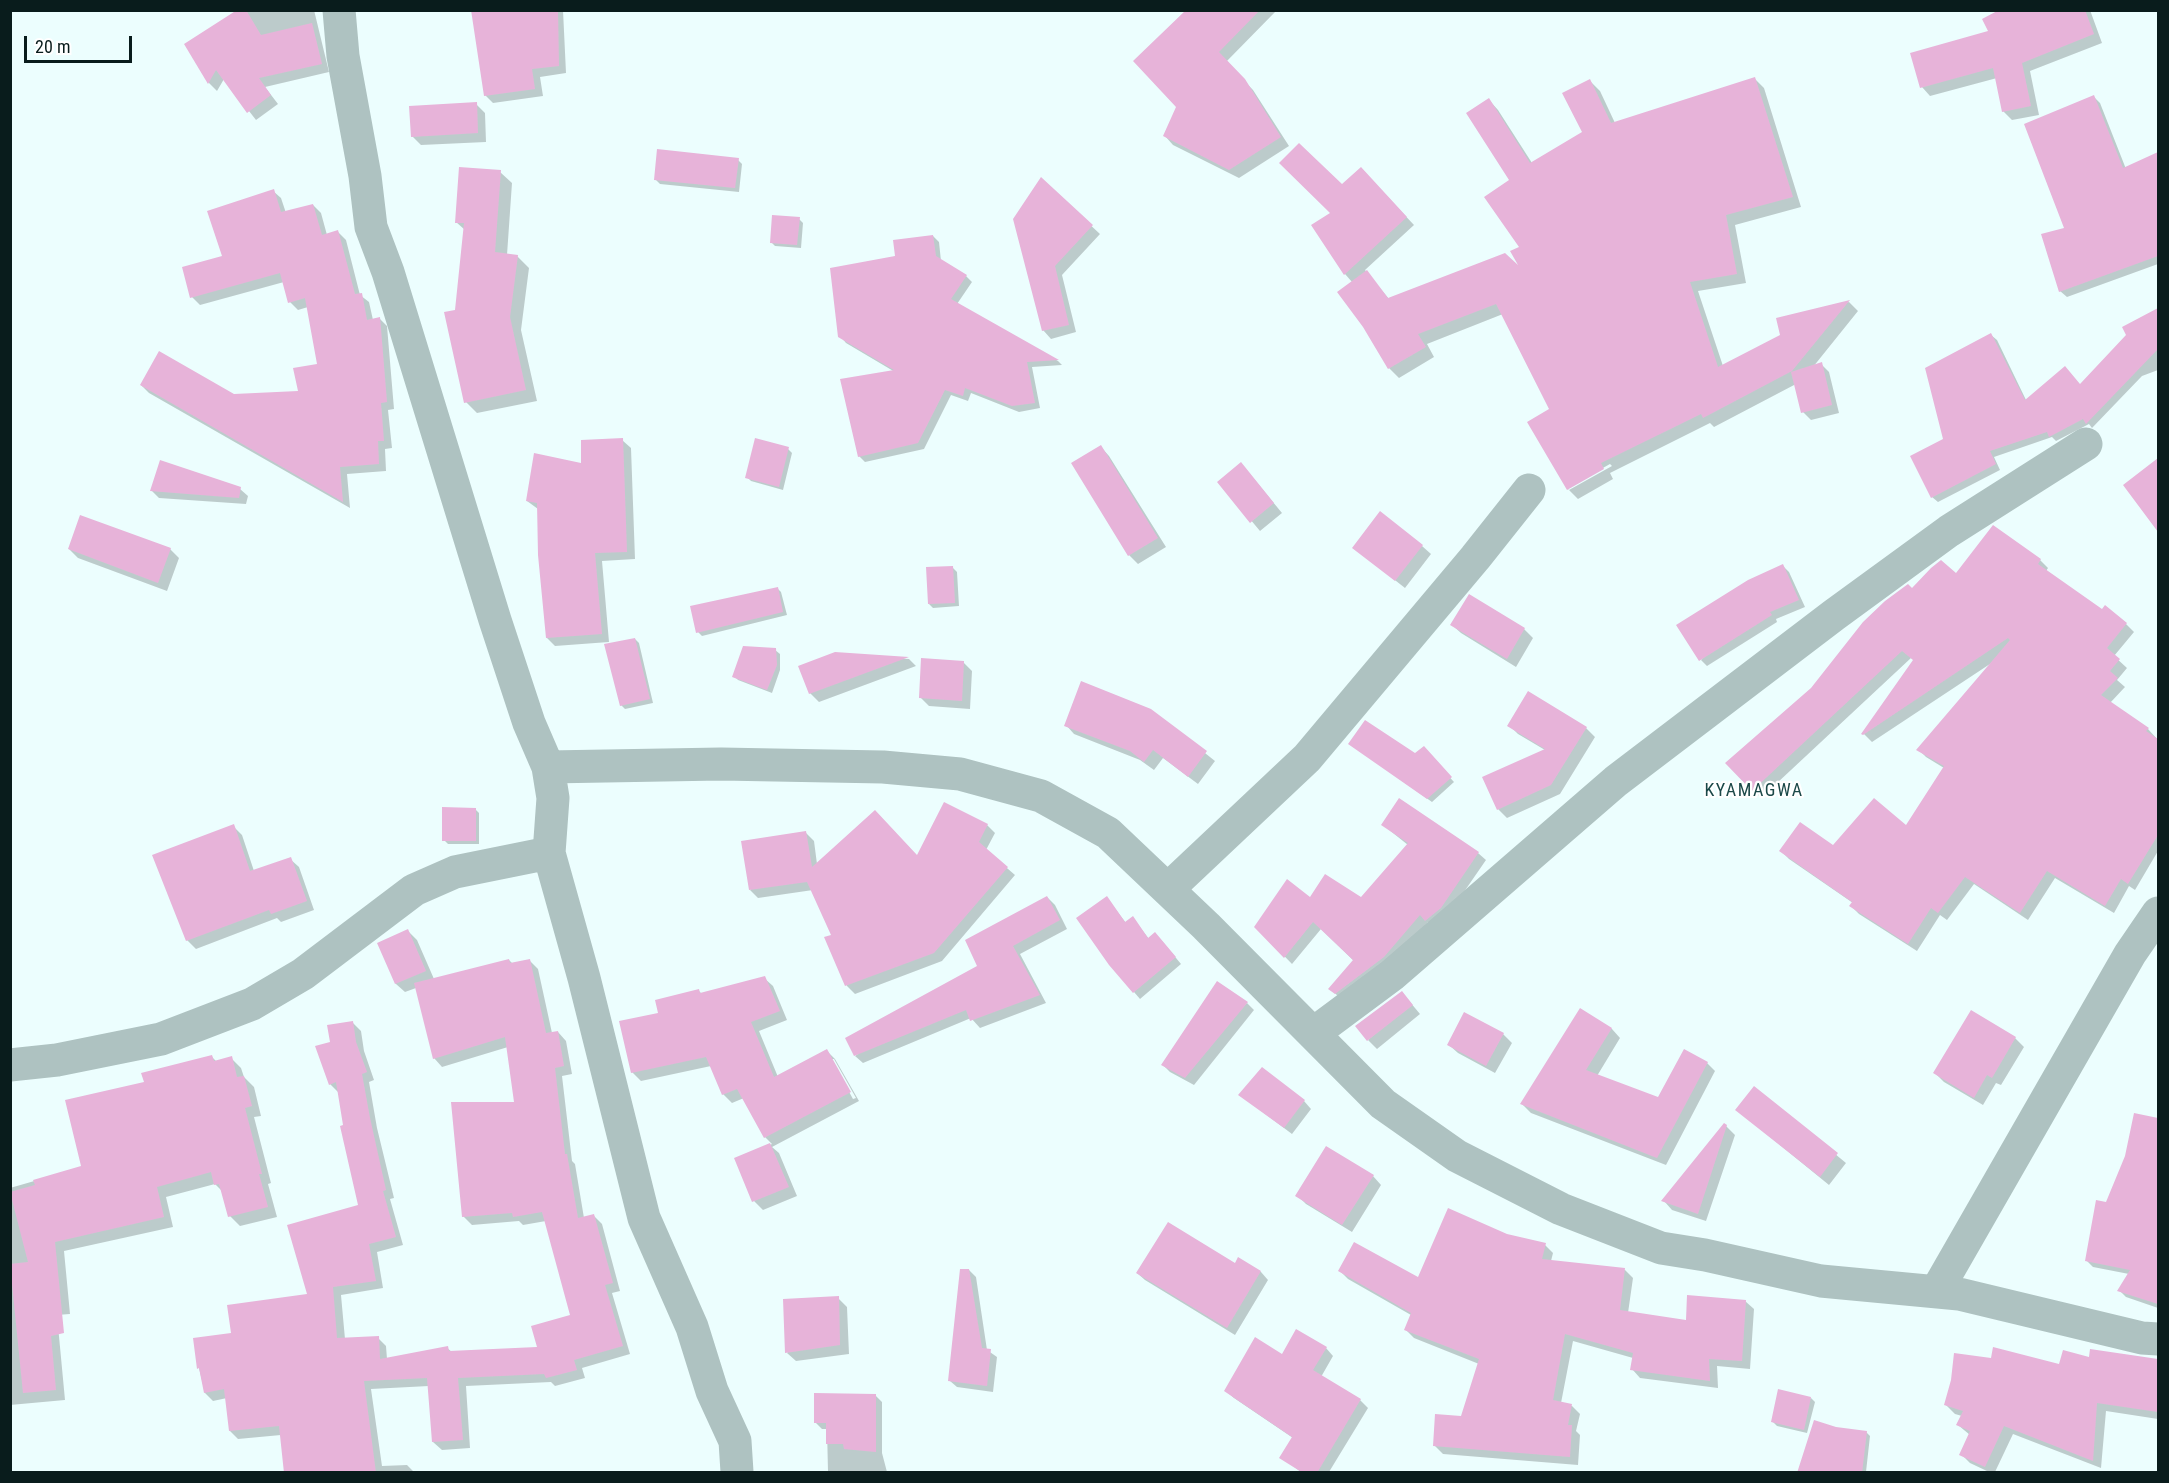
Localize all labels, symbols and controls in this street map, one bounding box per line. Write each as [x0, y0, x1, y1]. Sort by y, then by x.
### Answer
scale bar [27, 24, 135, 62]
text: 20 m [35, 36, 70, 57]
district label: KYAMAGWA [1704, 780, 1804, 802]

